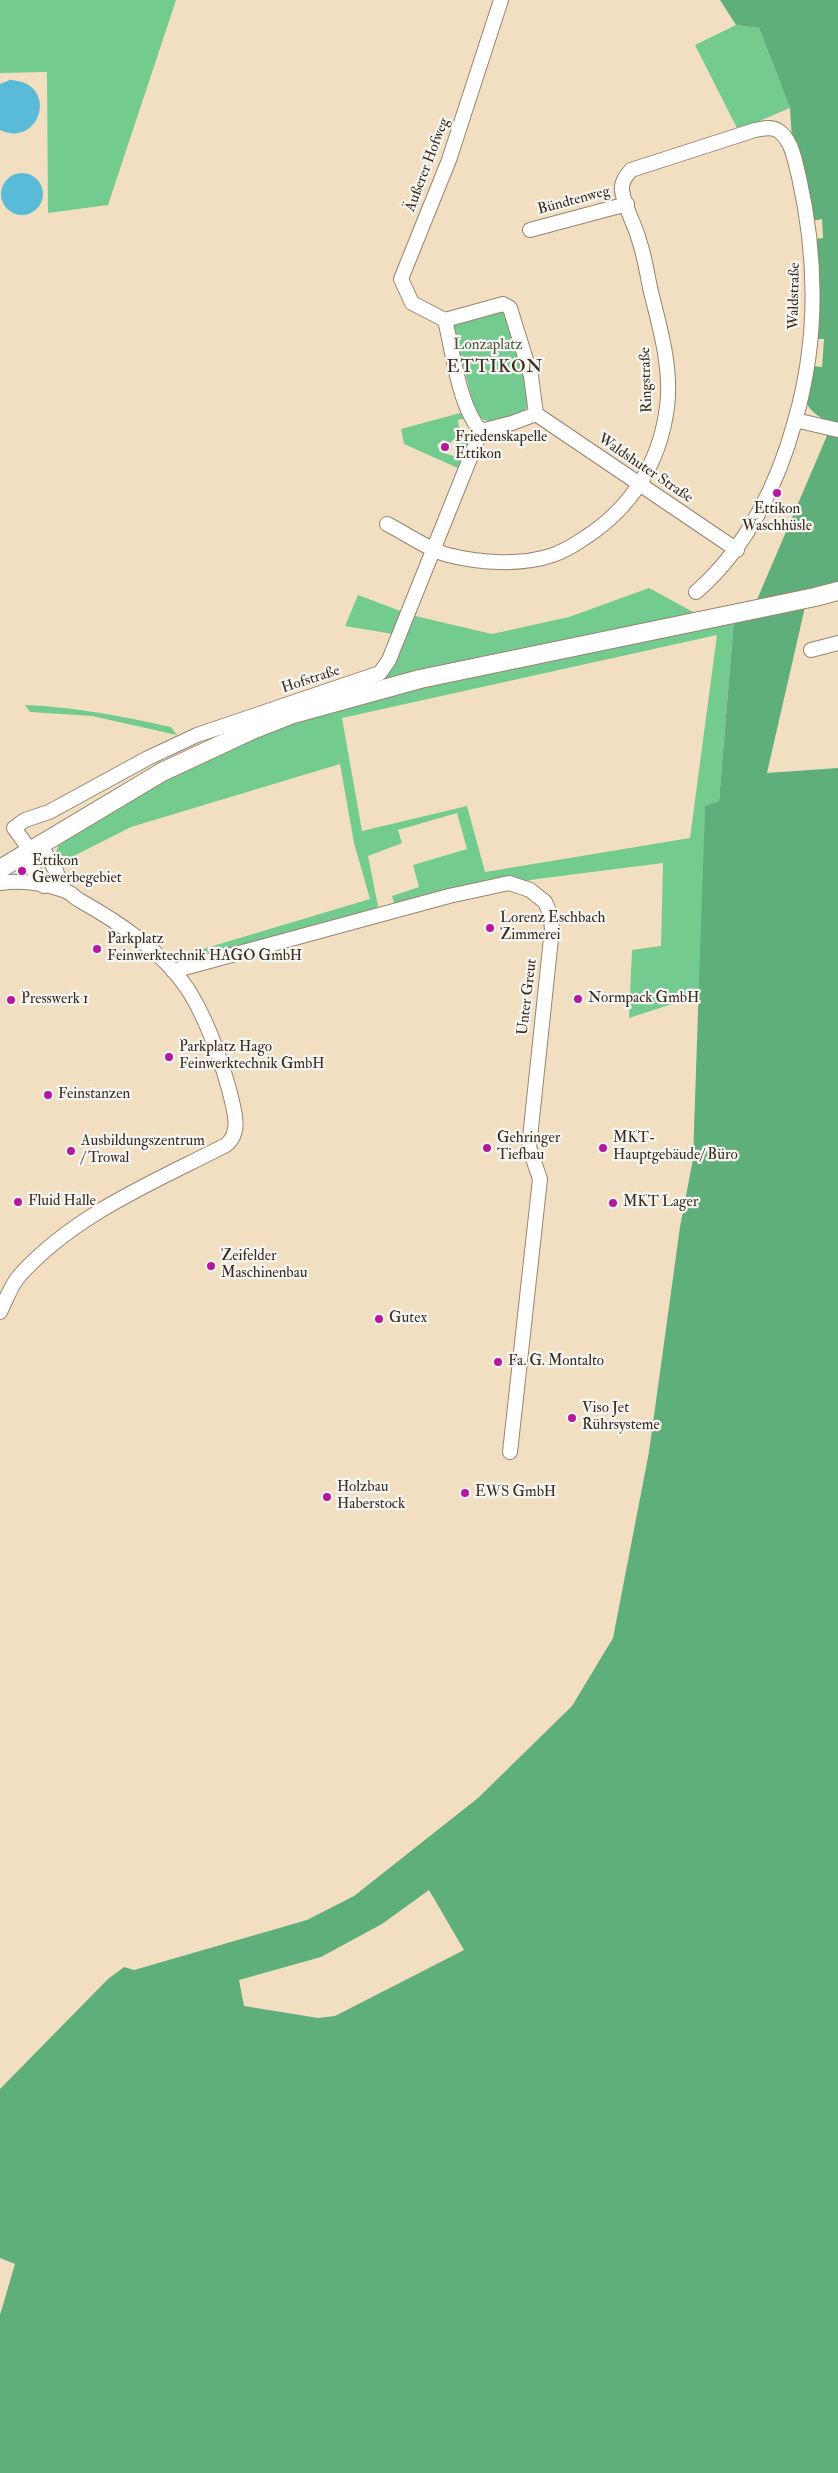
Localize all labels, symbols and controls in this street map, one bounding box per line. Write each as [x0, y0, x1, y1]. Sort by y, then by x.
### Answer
street label: Äußerer Hofweg [402, 116, 454, 214]
street label: Bündtenweg [536, 183, 612, 219]
street label: Waldstraße [785, 262, 805, 330]
park label: Lonzaplatz [454, 337, 522, 355]
street label: Ringstraße [637, 347, 657, 413]
district label: ETTIKON [446, 357, 544, 379]
place label: Friedenskapelle Ettikon [455, 429, 547, 464]
street label: Waldshuter Straße [594, 430, 696, 508]
marker: Friedenskapelle Ettikon [439, 441, 451, 453]
marker: Ettikon Waschhüsle [771, 487, 783, 499]
place label: Ettikon Waschhüsle [742, 501, 812, 536]
street label: Hofstraße [280, 662, 342, 698]
place label: Ettikon Gewerbegebiet [32, 853, 122, 888]
marker: Ettikon Gewerbegebiet [16, 865, 28, 877]
place label: Lorenz Eschbach Zimmerei [500, 910, 605, 945]
marker: Lorenz Eschbach Zimmerei [484, 922, 496, 934]
place label: Parkplatz Feinwerktechnik HAGO GmbH [107, 931, 302, 966]
marker: Parkplatz Feinwerktechnik HAGO GmbH [91, 943, 103, 955]
street label: Unter Greut [514, 958, 542, 1036]
place label: Normpack GmbH [588, 990, 699, 1008]
place label: Presswerk 1 [21, 991, 88, 1009]
marker: Normpack GmbH [572, 993, 584, 1005]
marker: Presswerk 1 [5, 994, 17, 1006]
place label: Parkplatz Hago Feinwerktechnik GmbH [179, 1039, 325, 1074]
marker: Parkplatz Hago Feinwerktechnik GmbH [163, 1051, 175, 1063]
place label: Feinstanzen [58, 1086, 130, 1104]
marker: Feinstanzen [42, 1089, 54, 1101]
place label: Gehringer Tiefbau [497, 1130, 560, 1165]
place label: MKT- Hauptgebäude/ Büro [613, 1130, 738, 1165]
place label: Ausbildungszentrum / Trowal [81, 1133, 205, 1168]
marker: Gehringer Tiefbau [481, 1142, 493, 1154]
marker: MKT- Hauptgebäude/ Büro [597, 1142, 609, 1154]
marker: Ausbildungszentrum / Trowal [65, 1145, 77, 1157]
place label: Fluid Halle [28, 1193, 96, 1211]
place label: MKT Lager [623, 1194, 698, 1212]
marker: Fluid Halle [12, 1196, 24, 1208]
marker: MKT Lager [607, 1197, 619, 1209]
place label: Zeifelder Maschinenbau [221, 1248, 308, 1283]
marker: Zeifelder Maschinenbau [205, 1260, 217, 1272]
place label: Gutex [389, 1310, 427, 1328]
marker: Gutex [373, 1313, 385, 1325]
place label: Fa. G. Montalto [508, 1353, 604, 1371]
marker: Fa. G. Montalto [492, 1356, 504, 1368]
place label: Viso Jet Rührsysteme [582, 1400, 660, 1435]
marker: Viso Jet Rührsysteme [566, 1412, 578, 1424]
place label: Holzbau Haberstock [337, 1479, 405, 1514]
place label: EWS GmbH [475, 1484, 556, 1502]
marker: EWS GmbH [459, 1487, 471, 1499]
marker: Holzbau Haberstock [321, 1491, 333, 1503]

